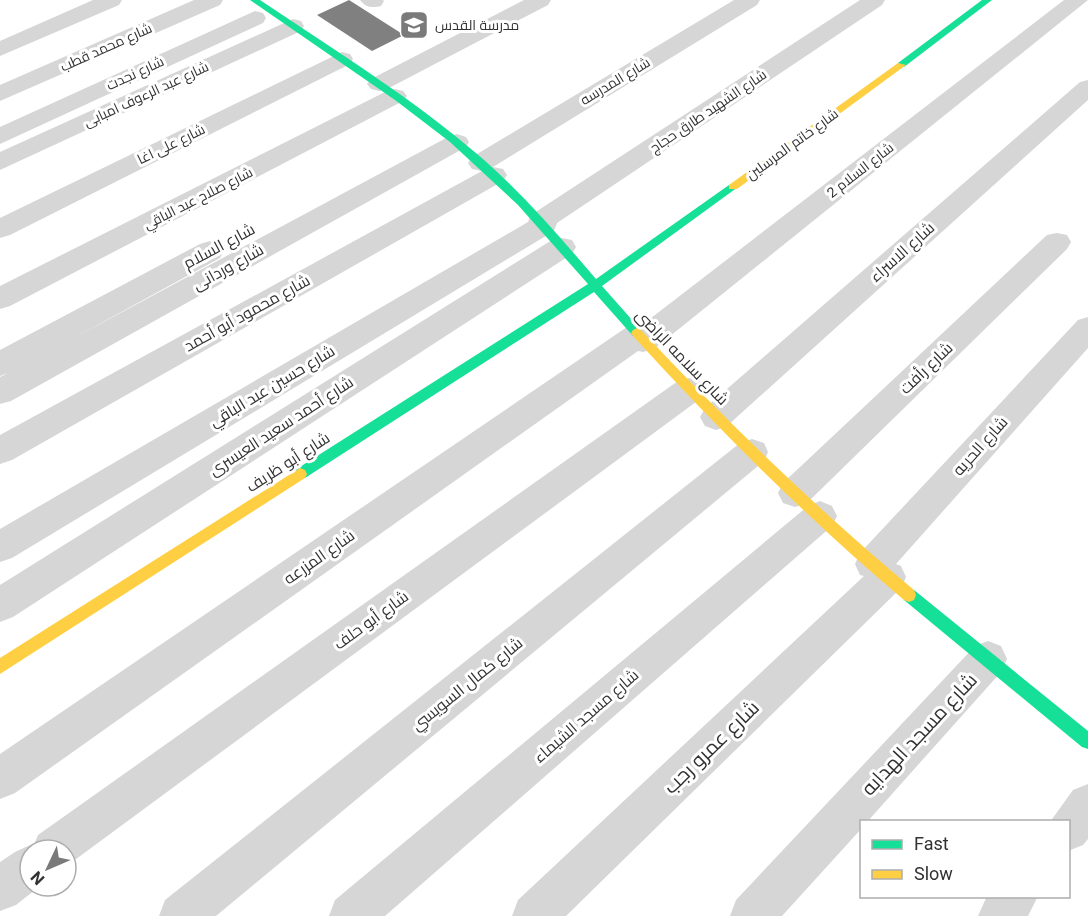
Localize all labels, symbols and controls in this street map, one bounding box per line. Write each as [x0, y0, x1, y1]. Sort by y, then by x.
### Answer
school or university icon: مدرسة القدس [398, 9, 430, 41]
place label: مدرسة القدس [435, 17, 519, 33]
street label: شارع محمد قطب [58, 20, 155, 75]
street label: شارع نجدت [104, 53, 167, 94]
street label: شارع المدرسه [577, 54, 653, 109]
street label: شارع عبد الرءوف امبابى [81, 58, 211, 131]
street label: شارع الشهيد طارق حجاج [647, 66, 770, 157]
street label: شارع خاتم المرسلين [743, 105, 842, 184]
street label: شارع على اغا [135, 121, 208, 168]
street label: شارع السلام 2 [824, 139, 898, 202]
street label: شارع صلاح عبد الباقي [141, 164, 257, 236]
street label: شارع الاسراء [866, 218, 940, 287]
street label: شارع السلام [180, 219, 259, 275]
street label: شارع وردانى [189, 240, 268, 296]
street label: شارع محمود أبو أحمد [181, 271, 314, 357]
street label: شارع سلامه الراضى [630, 305, 732, 410]
street label: شارع رأفت [896, 338, 958, 399]
street label: شارع حسين عبد الباقي [206, 341, 340, 434]
street label: شارع أحمد سعيد العيسرى [205, 372, 358, 481]
street label: شارع الحريه [949, 413, 1013, 481]
street label: شارع أبو ظريف [243, 428, 334, 498]
street label: شارع المزرعه [280, 526, 359, 590]
street label: شارع أبو حلف [330, 587, 413, 655]
street label: شارع كمال السويسي [408, 633, 528, 737]
street label: شارع مسجد الشيماء [530, 665, 644, 768]
street label: شارع مسجد الهدايه [856, 668, 983, 802]
street label: شارع عمرو رجب [658, 695, 765, 800]
legend [860, 820, 1070, 898]
text: Fast [914, 833, 949, 854]
north arrow [18, 838, 78, 898]
text: Slow [914, 863, 953, 884]
text: N [27, 867, 48, 889]

